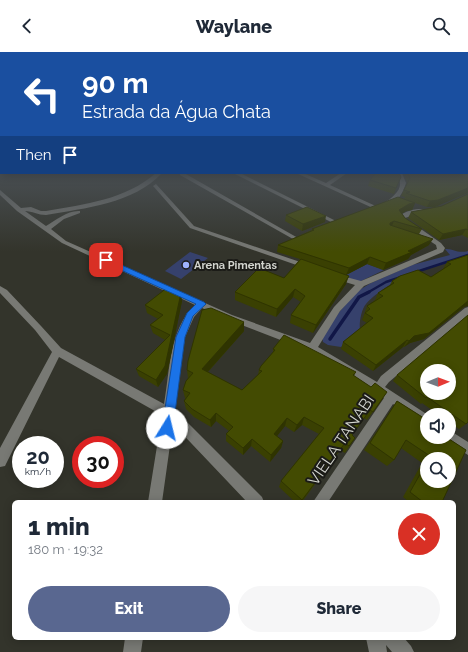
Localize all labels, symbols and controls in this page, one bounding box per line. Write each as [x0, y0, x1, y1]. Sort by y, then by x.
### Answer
icon: back [16, 15, 38, 37]
icon: search [430, 15, 452, 37]
text: Waylane [196, 16, 272, 37]
text: 90 m [82, 67, 148, 100]
icon: left [16, 68, 68, 120]
text: Estrada da Água Chata [82, 101, 271, 122]
icon: arrive [59, 144, 81, 166]
text: Then [16, 146, 51, 164]
pin [89, 243, 123, 277]
icon: arrive [95, 249, 117, 271]
place label: Arena Pimentas [194, 259, 277, 272]
marker: Arena Pimentas [181, 260, 191, 270]
north arrow [420, 364, 456, 400]
map controls [420, 364, 456, 488]
street label: VIELA TANABI [304, 391, 378, 489]
position arrow [146, 407, 188, 449]
button: sound [420, 408, 456, 444]
speed limit sign: 30 [72, 436, 124, 488]
text: 20 [26, 445, 50, 469]
button: search [420, 452, 456, 488]
text: km/h [25, 466, 51, 477]
text: 1 min [28, 512, 90, 541]
button: close [398, 513, 440, 555]
text: 180 m · 19:32 [28, 542, 103, 557]
button: Exit [28, 586, 230, 632]
button: Share [238, 586, 440, 632]

